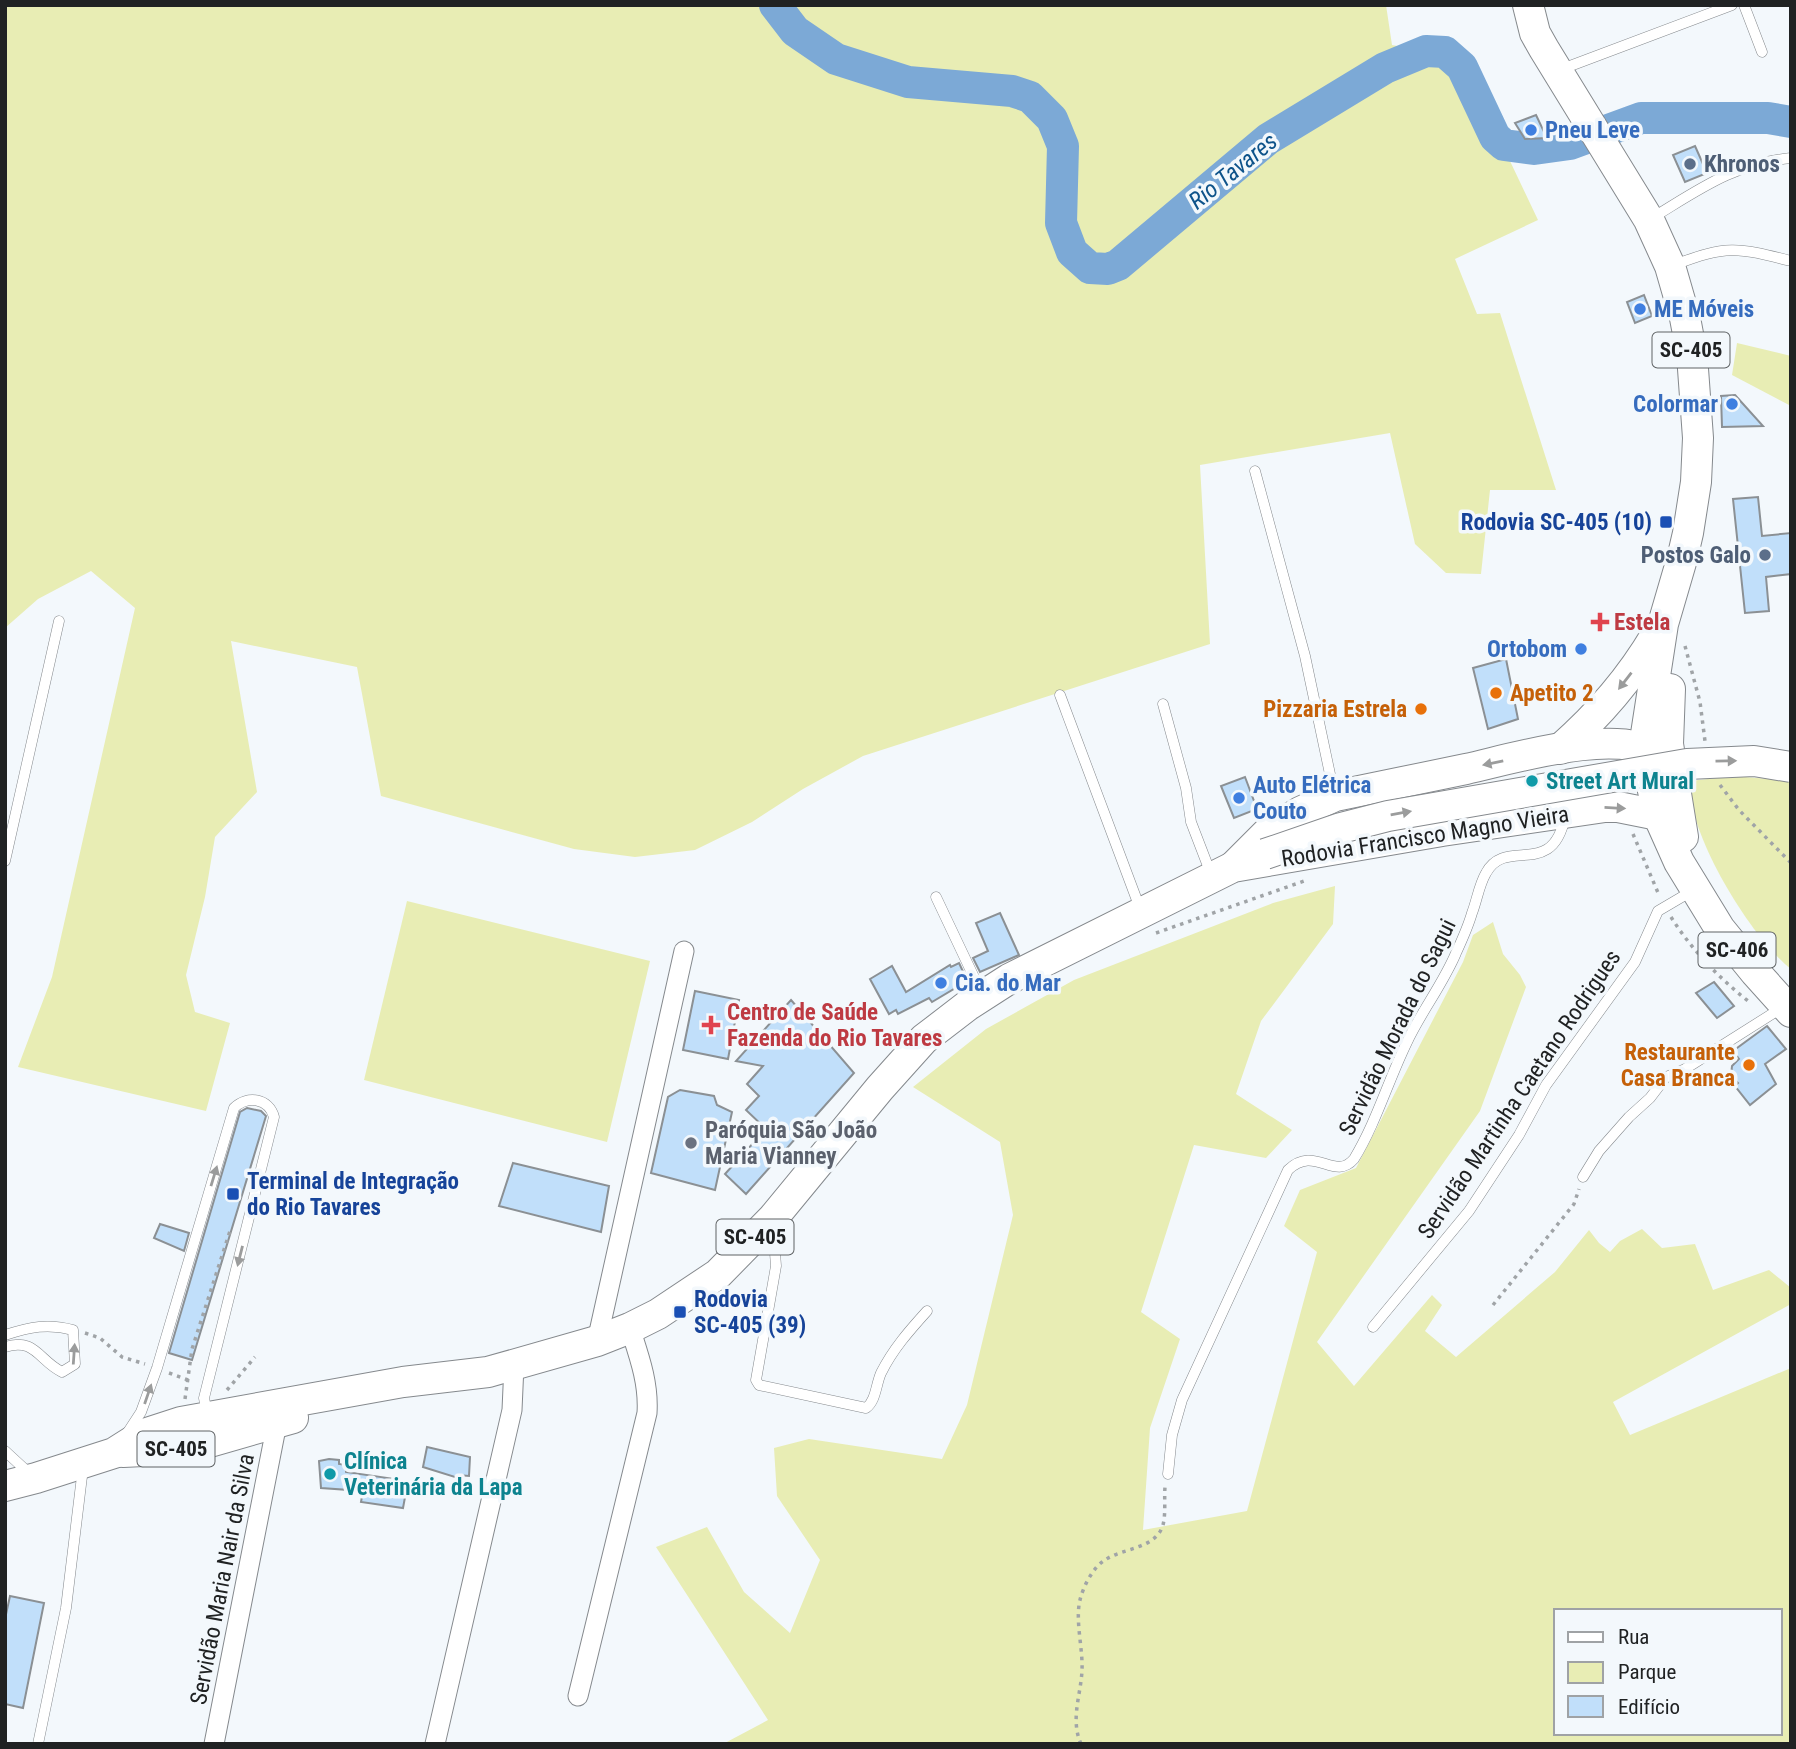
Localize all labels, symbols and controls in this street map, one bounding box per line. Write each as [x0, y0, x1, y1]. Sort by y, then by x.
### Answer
place label: Pneu Leve [1545, 117, 1640, 144]
marker: Pneu Leve [1523, 122, 1539, 138]
water label: Rio Tavares [1183, 127, 1283, 215]
place label: Khronos [1704, 151, 1780, 178]
marker: Khronos [1682, 156, 1698, 172]
place label: ME Móveis [1654, 296, 1754, 323]
marker: ME Móveis [1632, 301, 1648, 317]
road number: SC-405 [1652, 332, 1730, 368]
place label: Colormar [1633, 391, 1718, 418]
marker: Colormar [1724, 396, 1740, 412]
place label: Rodovia SC-405 (10) [1461, 509, 1652, 536]
marker: Rodovia SC-405 (10) [1658, 514, 1674, 530]
place label: Postos Galo [1641, 542, 1751, 569]
marker: Postos Galo [1757, 547, 1773, 563]
place label: Estela [1614, 609, 1671, 636]
marker: Estela [1592, 614, 1608, 630]
place label: Ortobom [1487, 636, 1567, 663]
marker: Ortobom [1573, 641, 1589, 657]
one-way arrow [1618, 671, 1633, 689]
place label: Apetito 2 [1510, 680, 1594, 707]
marker: Apetito 2 [1488, 685, 1504, 701]
place label: Pizzaria Estrela [1263, 696, 1407, 723]
marker: Pizzaria Estrela [1413, 701, 1429, 717]
one-way arrow [1716, 756, 1738, 767]
one-way arrow [1482, 757, 1504, 768]
place label: Street Art Mural [1546, 768, 1694, 795]
place label: Auto Elétrica Couto [1253, 772, 1372, 825]
marker: Street Art Mural [1524, 773, 1540, 789]
marker: Auto Elétrica Couto [1231, 790, 1247, 806]
street label: Rodovia Francisco Magno Vieira [1279, 800, 1571, 873]
one-way arrow [1604, 803, 1626, 814]
one-way arrow [1390, 807, 1412, 818]
street label: Servidão Morada do Sagui [1333, 915, 1462, 1140]
road number: SC-406 [1698, 932, 1776, 968]
street label: Servidão Martinha Caetano Rodrigues [1412, 945, 1626, 1244]
place label: Cia. do Mar [955, 970, 1061, 997]
marker: Cia. do Mar [933, 975, 949, 991]
place label: Centro de Saúde Fazenda do Rio Tavares [727, 999, 942, 1052]
marker: Centro de Saúde Fazenda do Rio Tavares [701, 1015, 721, 1035]
place label: Restaurante Casa Branca [1621, 1039, 1735, 1092]
marker: Restaurante Casa Branca [1741, 1057, 1757, 1073]
place label: Paróquia São João Maria Vianney [705, 1117, 877, 1170]
marker: Paróquia São João Maria Vianney [683, 1135, 699, 1151]
one-way arrow [209, 1165, 220, 1186]
place label: Terminal de Integração do Rio Tavares [247, 1168, 459, 1221]
marker: Terminal de Integração do Rio Tavares [225, 1186, 241, 1202]
road number: SC-405 [716, 1220, 794, 1254]
one-way arrow [234, 1245, 245, 1267]
place label: Rodovia SC-405 (39) [694, 1286, 806, 1339]
marker: Rodovia SC-405 (39) [672, 1304, 688, 1320]
one-way arrow [69, 1343, 80, 1365]
one-way arrow [143, 1383, 154, 1404]
road number: SC-405 [138, 1432, 214, 1466]
place label: Clínica Veterinária da Lapa [344, 1448, 523, 1501]
street label: Servidão Maria Nair da Silva [185, 1451, 260, 1707]
marker: Clínica Veterinária da Lapa [322, 1466, 338, 1482]
legend [1554, 1609, 1782, 1735]
text: Rua [1618, 1625, 1649, 1649]
text: Parque [1618, 1660, 1676, 1684]
text: Edifício [1618, 1695, 1680, 1719]

